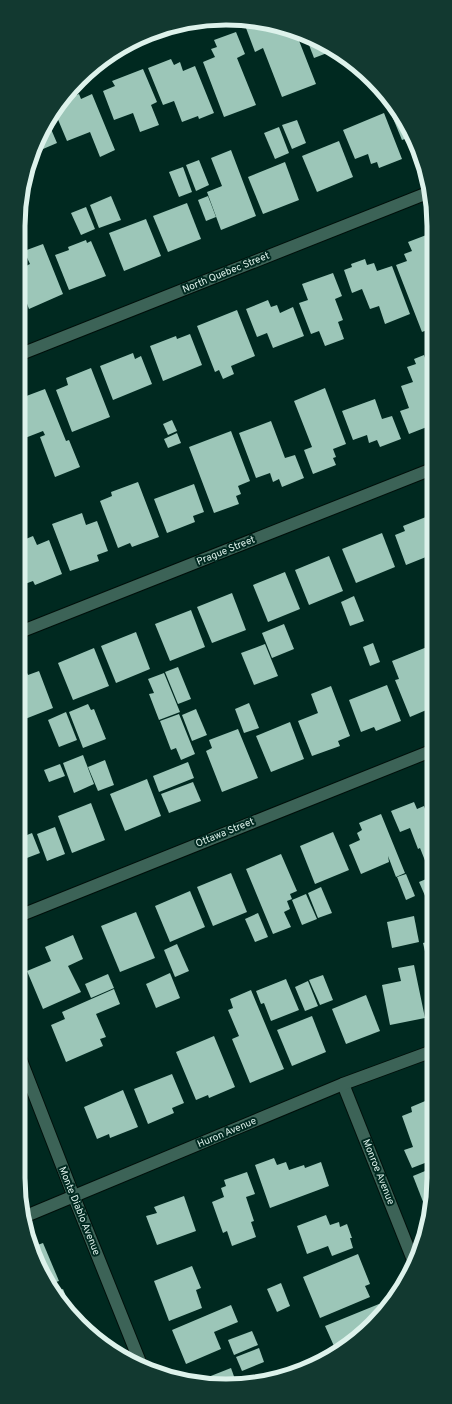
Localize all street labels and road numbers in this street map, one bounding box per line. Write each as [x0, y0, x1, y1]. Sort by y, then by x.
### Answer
street label: North Quebec Street [181, 250, 272, 296]
street label: Prague Street [195, 533, 257, 569]
street label: Ottawa Street [194, 815, 256, 851]
street label: Huron Avenue [196, 1115, 258, 1151]
street label: Monroe Avenue [359, 1137, 397, 1207]
street label: Monte Diablo Avenue [55, 1165, 103, 1257]

